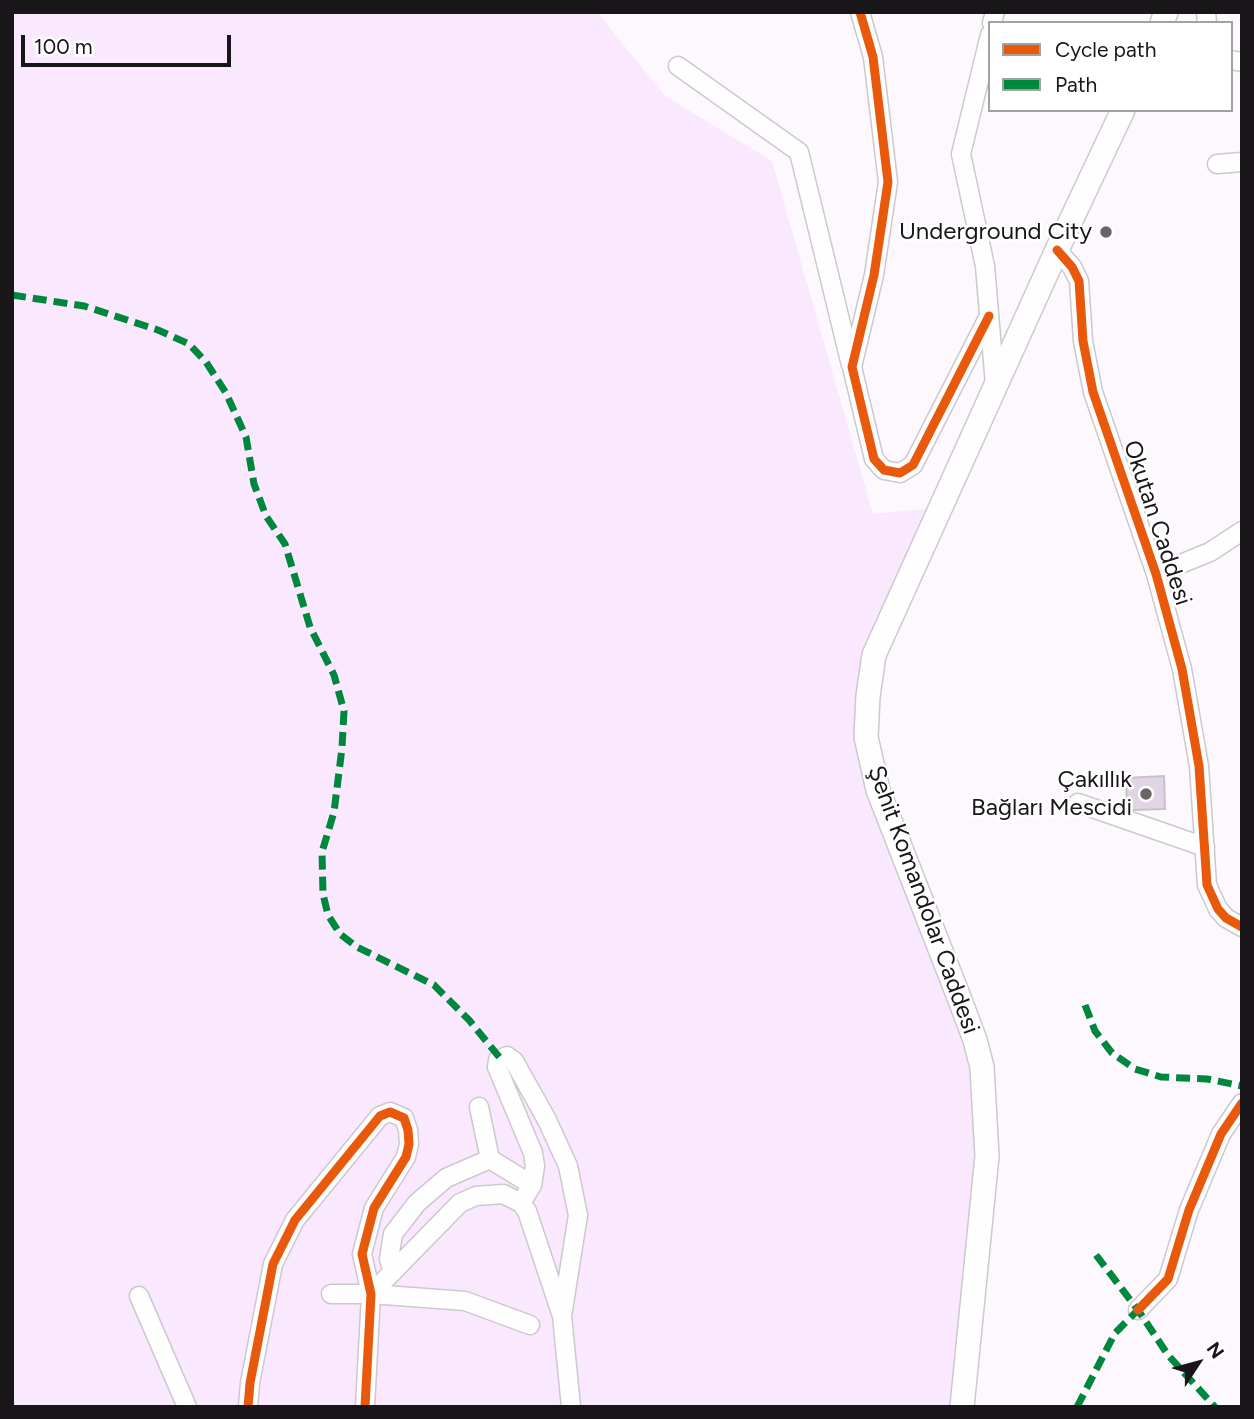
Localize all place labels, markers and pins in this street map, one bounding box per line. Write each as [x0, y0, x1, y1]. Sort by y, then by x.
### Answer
place label: Underground City [899, 218, 1092, 246]
marker: Underground City [1098, 224, 1114, 240]
place label: Çakıllık Bağları Mescidi [971, 766, 1132, 822]
marker: Çakıllık Bağları Mescidi [1138, 786, 1154, 802]

